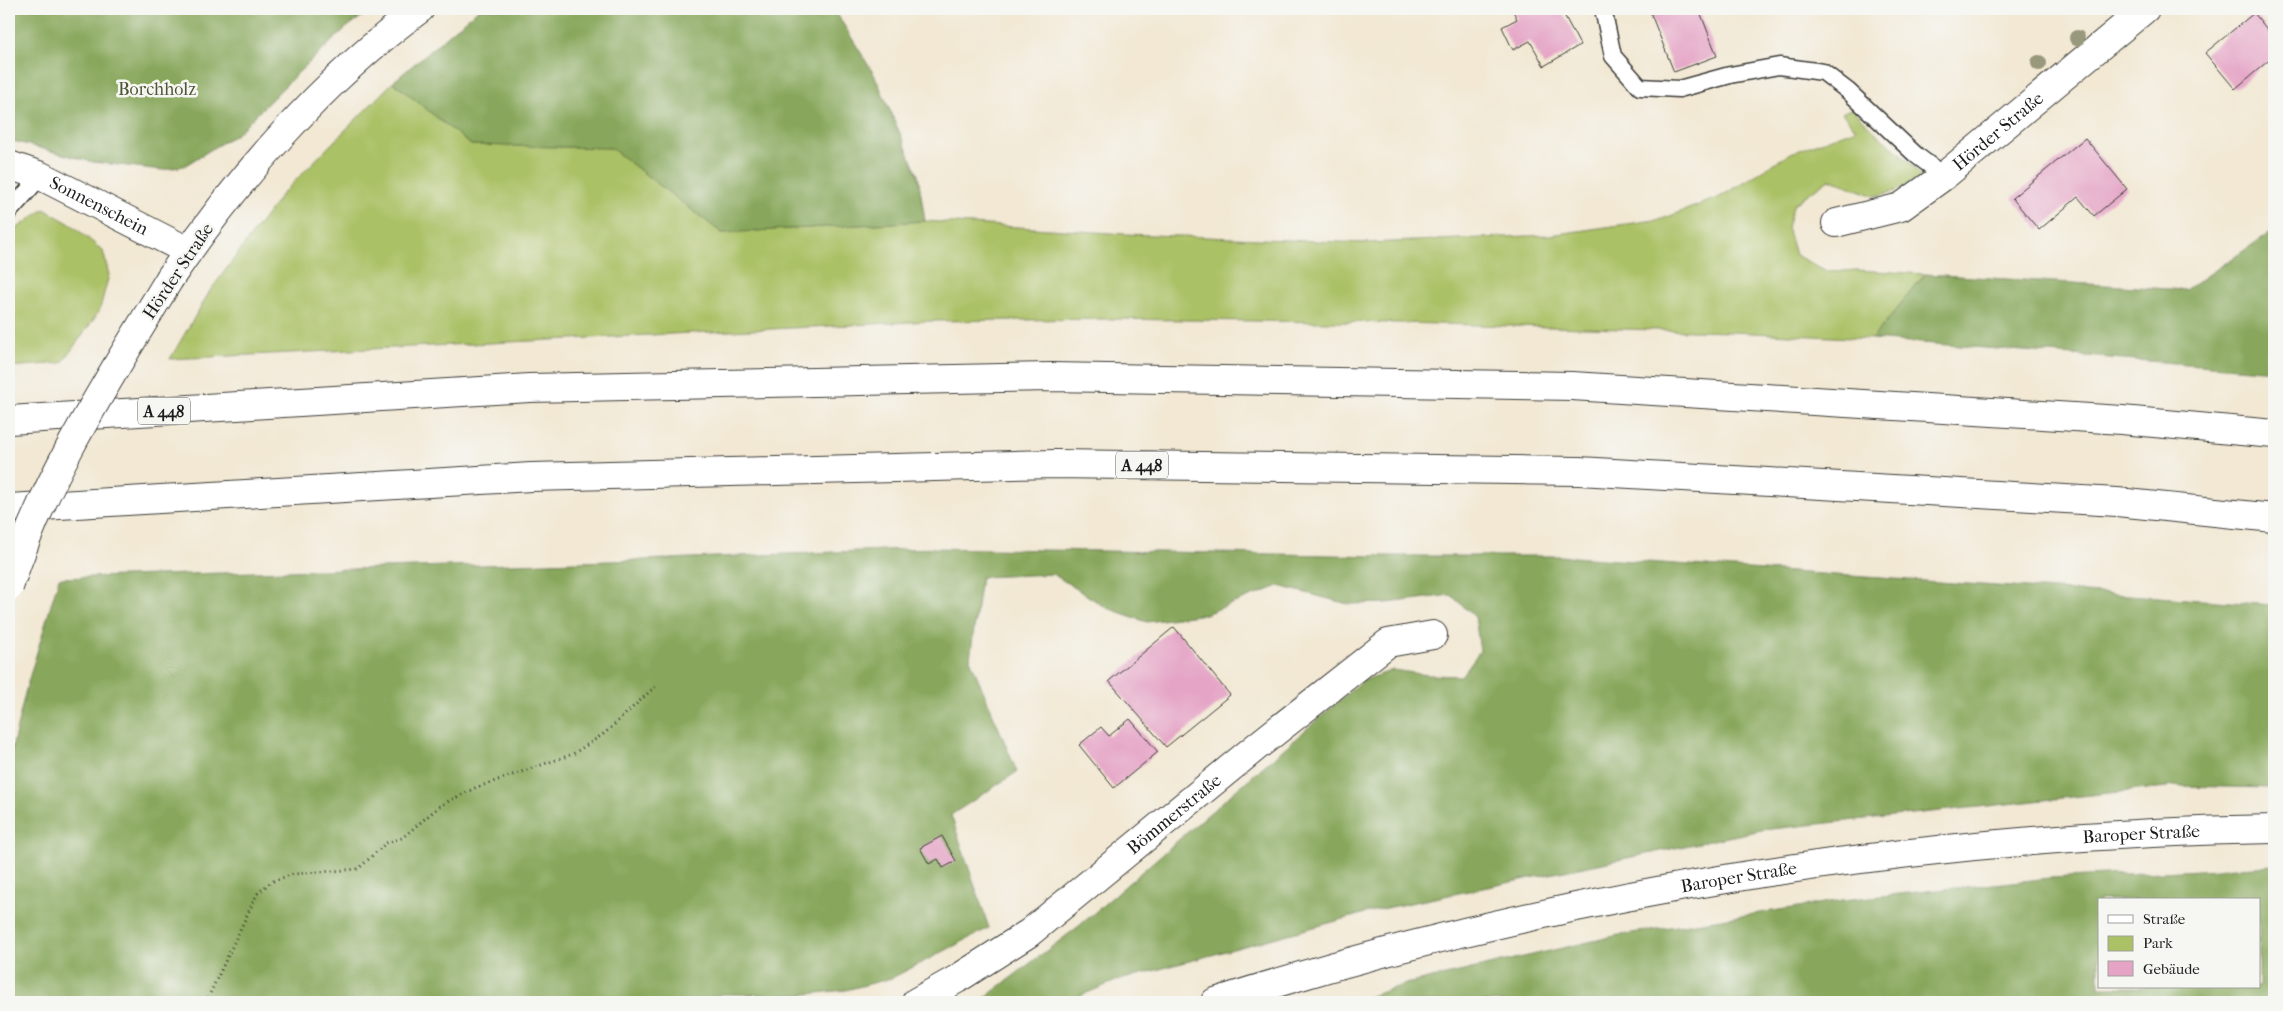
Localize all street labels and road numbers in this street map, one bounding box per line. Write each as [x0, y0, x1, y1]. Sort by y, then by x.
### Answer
street label: Hörder Straße [1949, 88, 2048, 175]
street label: Sonnenschein [46, 172, 152, 240]
street label: Hörder Straße [139, 219, 218, 323]
road number: A 448 [138, 398, 190, 424]
road number: A 448 [1116, 452, 1168, 478]
street label: Bömmerstraße [1123, 770, 1226, 859]
street label: Baroper Straße [2082, 821, 2200, 848]
street label: Baroper Straße [1679, 858, 1798, 897]

